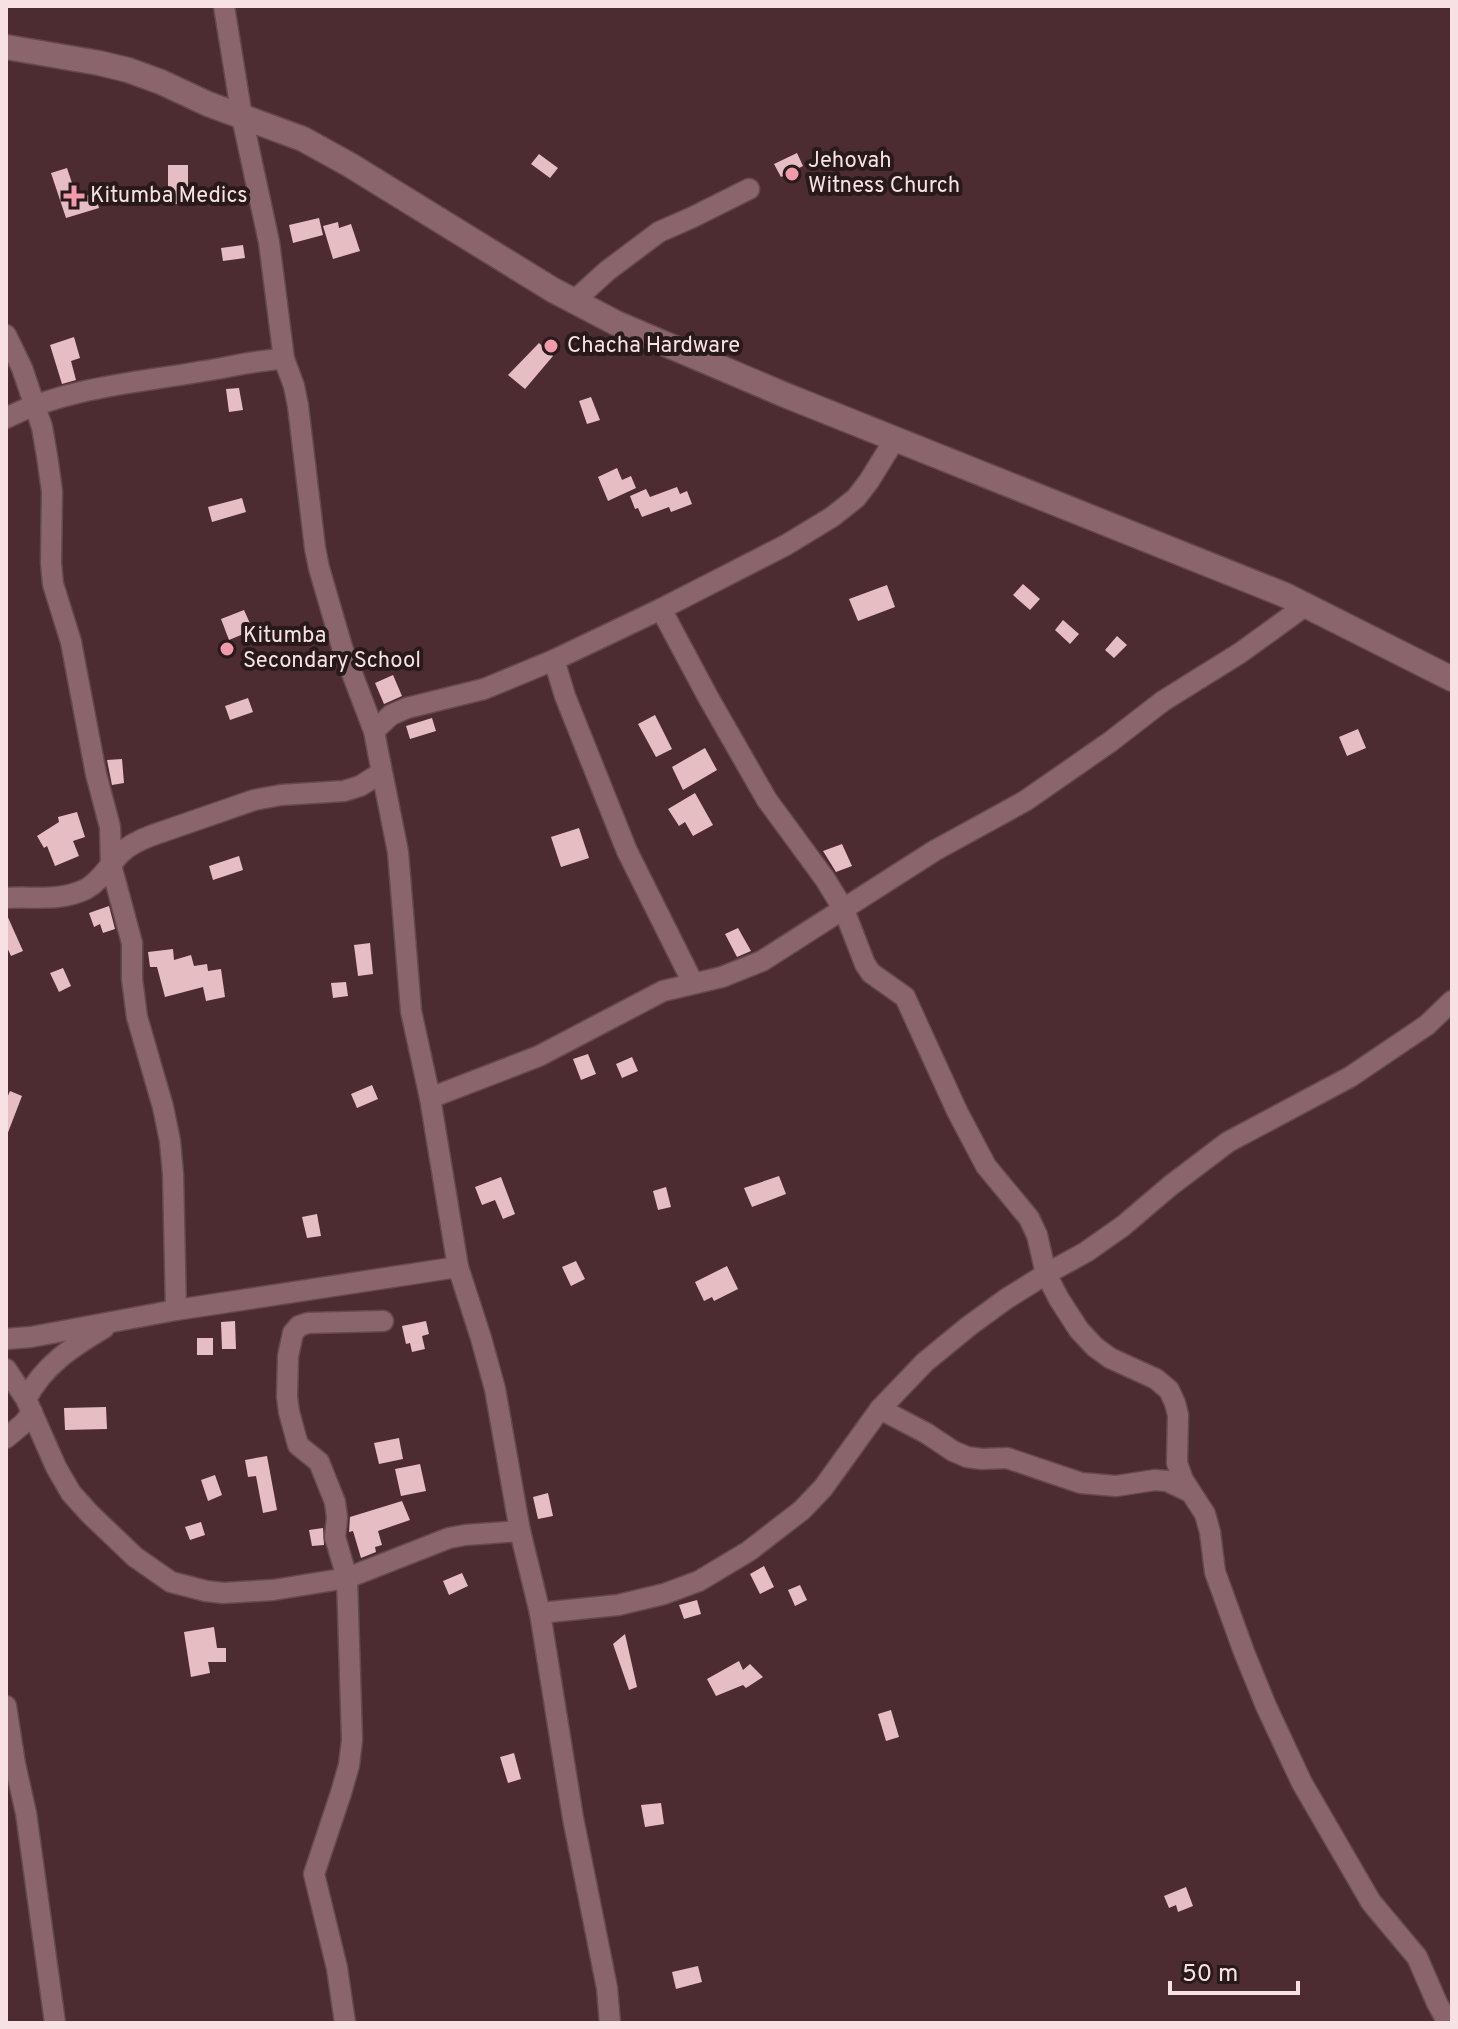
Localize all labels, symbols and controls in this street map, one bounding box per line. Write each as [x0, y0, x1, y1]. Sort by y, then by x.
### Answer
place label: Jehovah Witness Church [808, 148, 960, 200]
marker: Jehovah Witness Church [783, 165, 801, 183]
place label: Kitumba Medics [90, 183, 247, 210]
marker: Kitumba Medics [65, 187, 83, 205]
place label: Chacha Hardware [567, 333, 740, 360]
marker: Chacha Hardware [542, 337, 560, 355]
place label: Kitumba Secondary School [243, 623, 421, 675]
marker: Kitumba Secondary School [218, 640, 236, 658]
scale bar [1170, 1945, 1298, 1995]
text: 50 m [1182, 1960, 1238, 1990]

